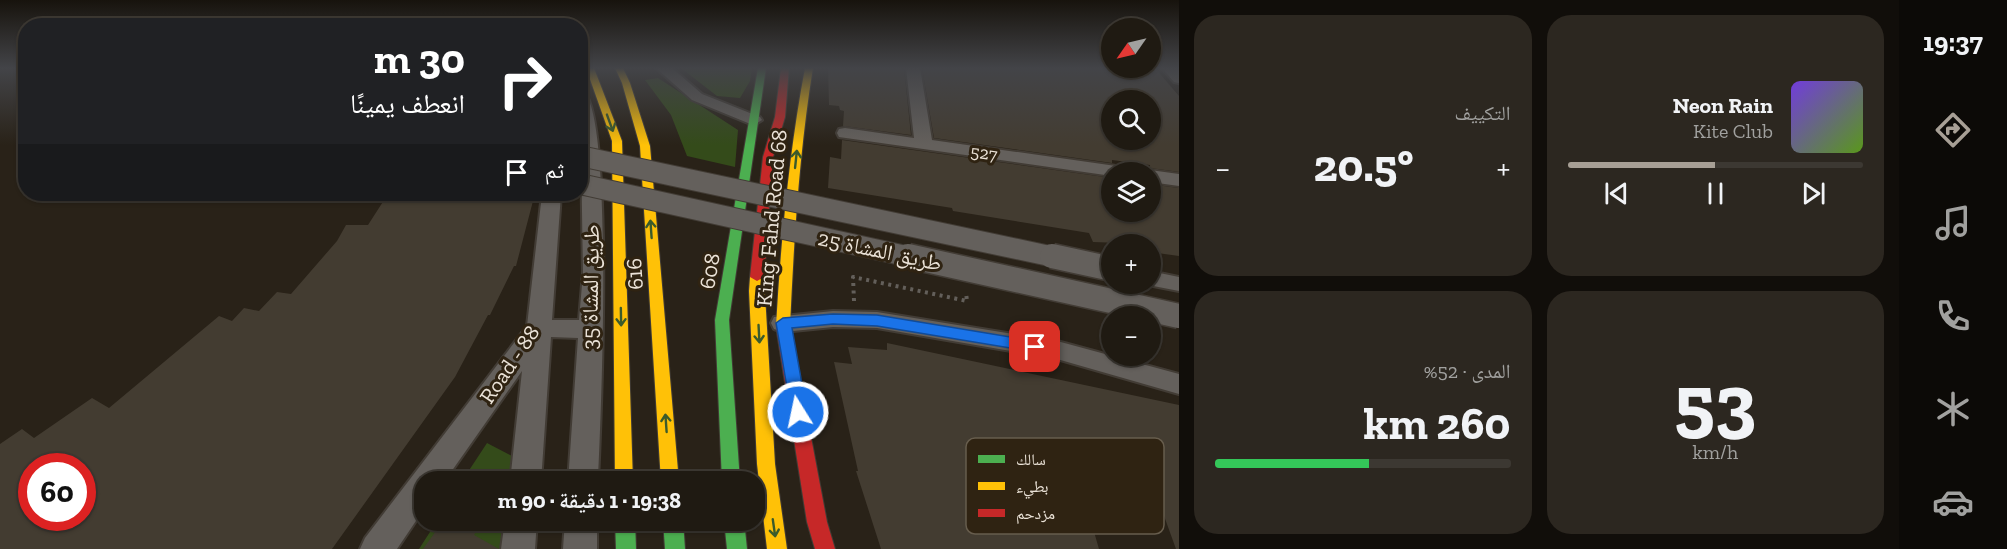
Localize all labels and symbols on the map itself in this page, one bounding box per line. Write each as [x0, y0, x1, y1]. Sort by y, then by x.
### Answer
north arrow [1101, 18, 1161, 78]
one-way arrow [606, 113, 617, 132]
street label: King Fahd Road 68 [750, 128, 793, 308]
street label: 527 [969, 140, 999, 166]
one-way arrow [791, 150, 802, 169]
one-way arrow [645, 219, 656, 239]
street label: طريق المشاة 35 [576, 224, 605, 350]
street label: طريق المشاة 25 [816, 224, 944, 277]
street label: 608 [693, 251, 726, 291]
street label: 616 [620, 257, 649, 291]
one-way arrow [615, 306, 627, 326]
street label: Road - 88 [473, 320, 545, 409]
pin [1009, 321, 1060, 372]
one-way arrow [753, 323, 764, 343]
position arrow [766, 380, 830, 444]
one-way arrow [660, 414, 671, 434]
legend [966, 438, 1164, 534]
text: سالك [1016, 450, 1046, 469]
speed limit sign: 60 [18, 453, 96, 531]
text: بطيء [1016, 477, 1048, 499]
text: مزدحم [1016, 504, 1055, 524]
one-way arrow [769, 518, 780, 538]

